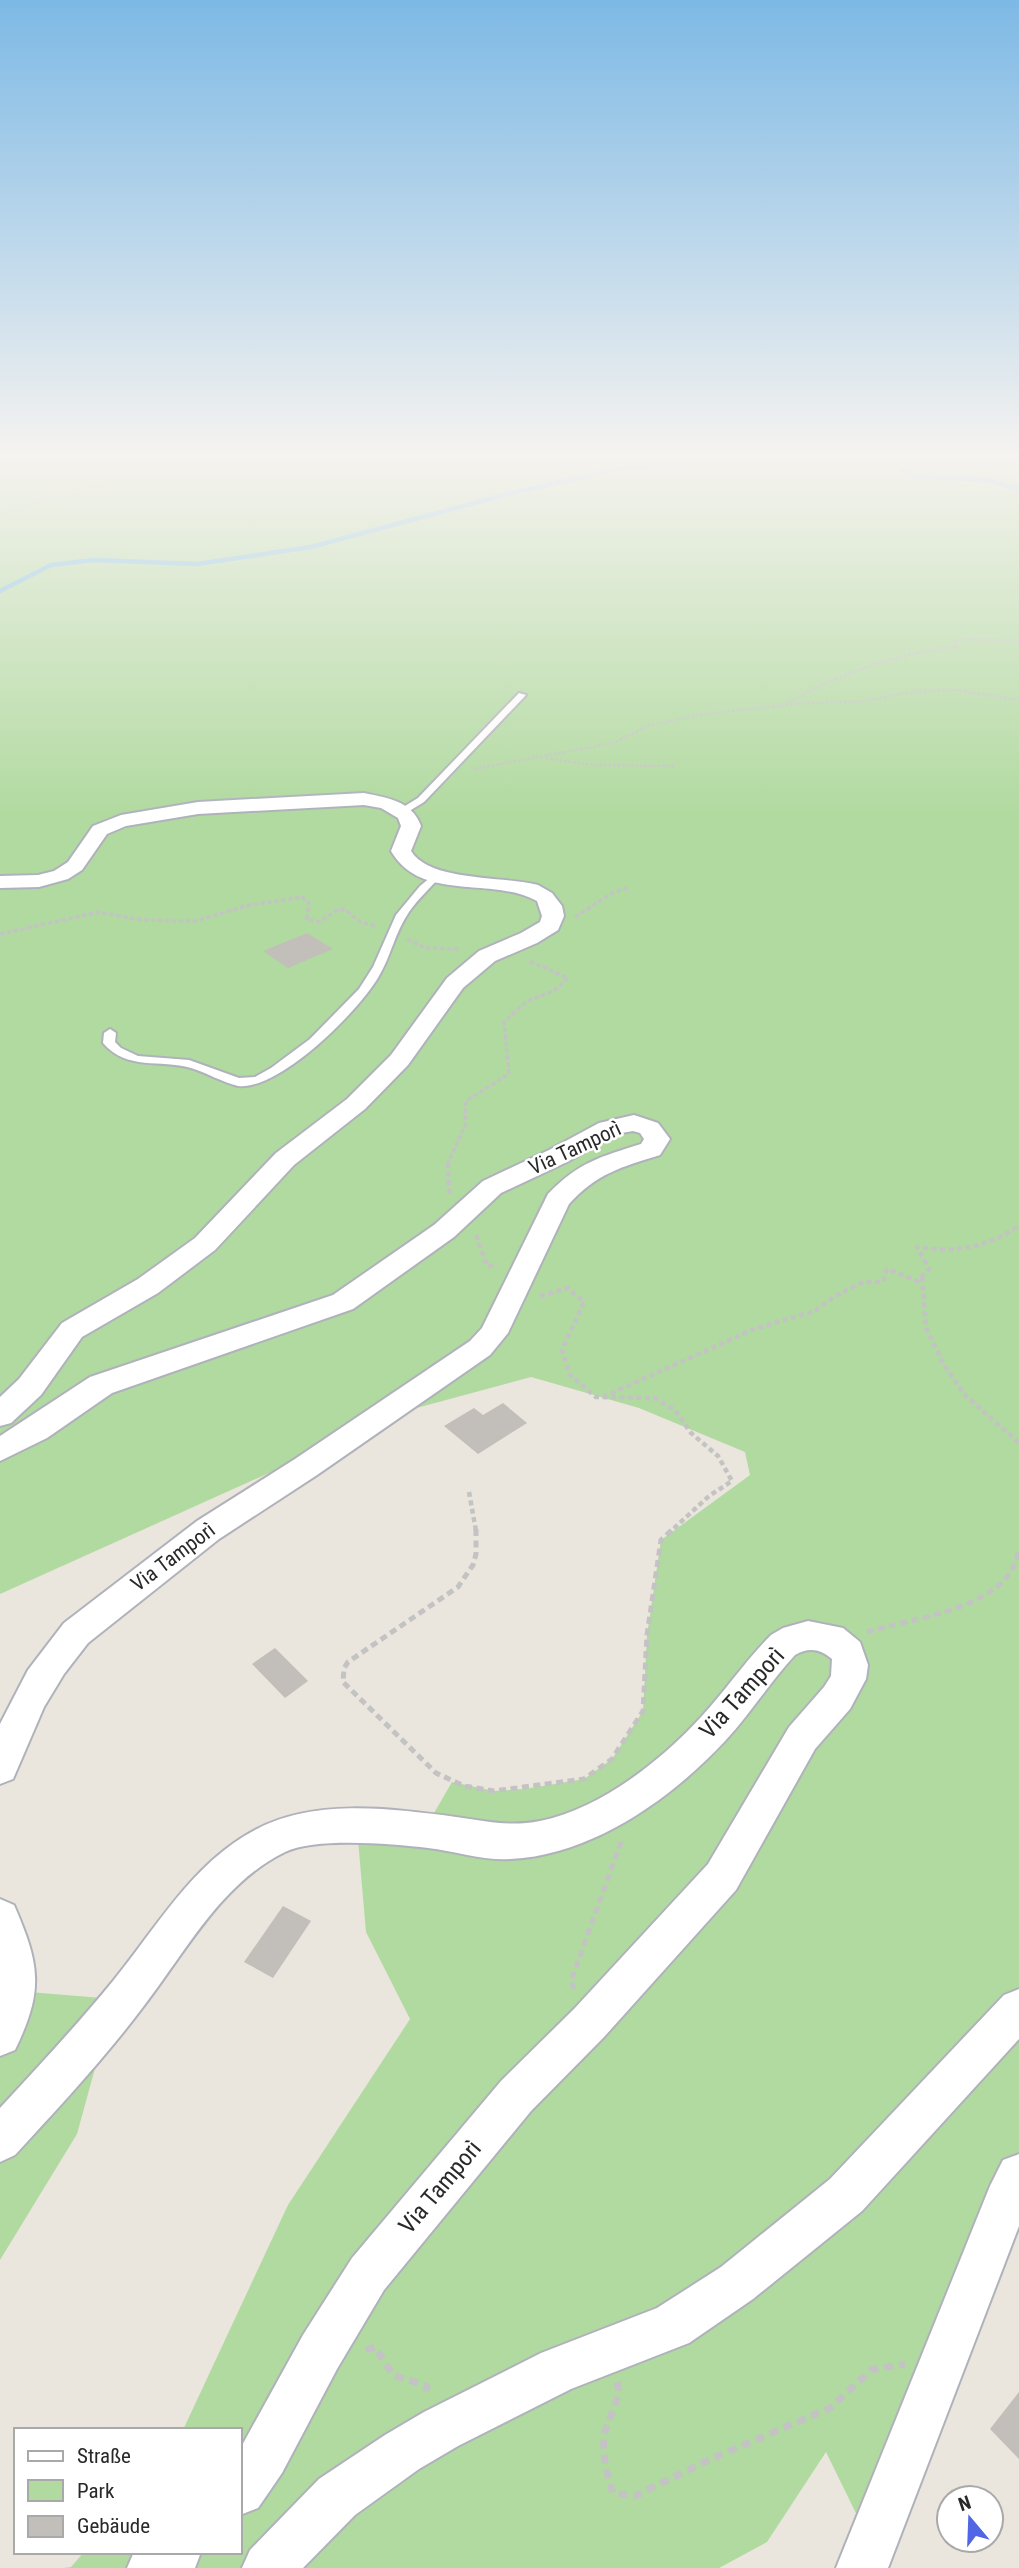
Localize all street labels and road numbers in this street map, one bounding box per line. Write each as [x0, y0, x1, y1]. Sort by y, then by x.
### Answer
street label: Via Tamporì [525, 1116, 625, 1180]
street label: Via Tamporì [126, 1518, 220, 1596]
street label: Via Tamporì [694, 1642, 790, 1744]
street label: Via Tamporì [393, 2135, 487, 2239]

